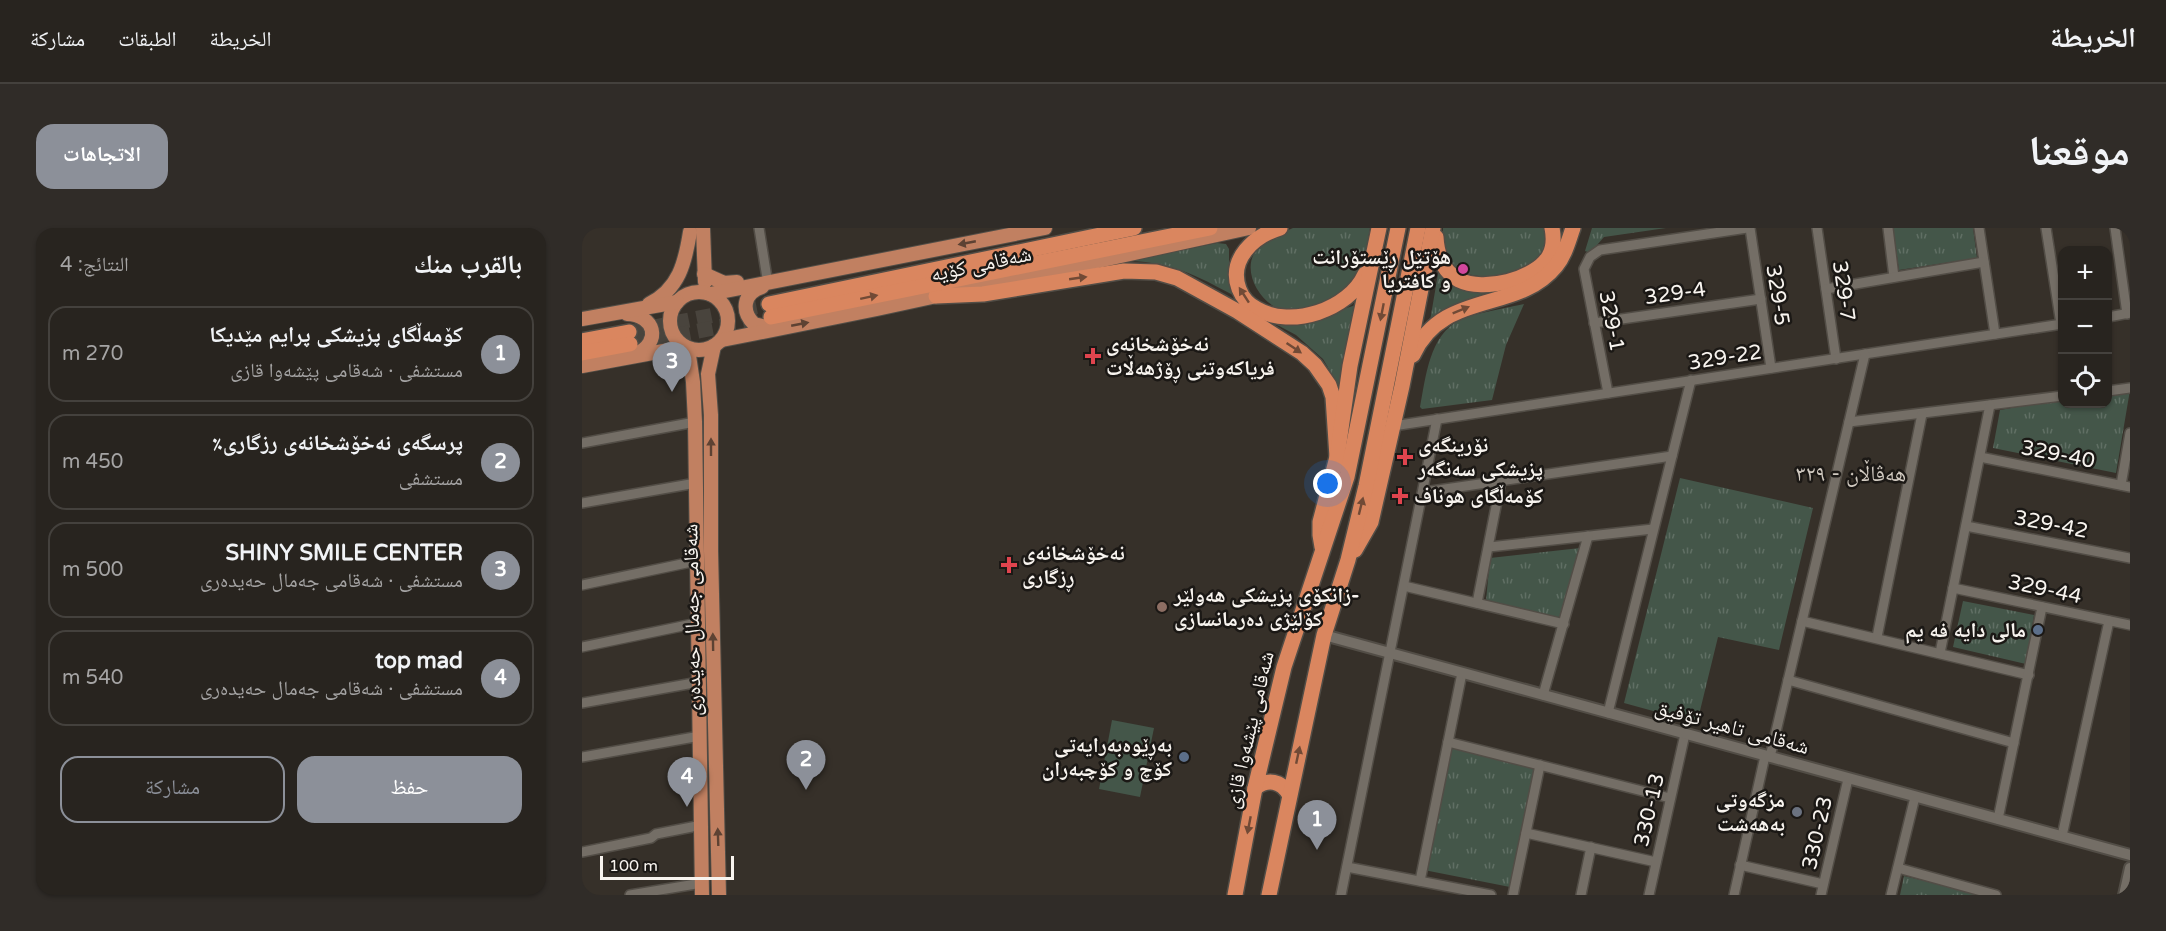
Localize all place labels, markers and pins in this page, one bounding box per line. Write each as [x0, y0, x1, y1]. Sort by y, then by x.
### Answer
place label: هۆتێل ڕێستۆرانت و کافتریا [1312, 245, 1451, 294]
marker: هۆتێل ڕێستۆرانت و کافتریا [1456, 262, 1470, 276]
place label: نەخۆشخانەی فریاکەوتنی ڕۆژهەڵات [1106, 332, 1275, 384]
pin: 3 [652, 342, 692, 392]
marker: نەخۆشخانەی فریاکەوتنی ڕۆژهەڵات [1084, 347, 1102, 365]
place label: نۆرینگەی پزیشکی سەنگەر [1417, 433, 1543, 482]
marker: نۆرینگەی پزیشکی سەنگەر [1396, 448, 1414, 466]
place label: کۆمەڵگای هوناف [1414, 484, 1543, 509]
marker: کۆمەڵگای هوناف [1391, 487, 1409, 505]
place label: نەخۆشخانەی ڕزگاری [1022, 541, 1125, 593]
marker: نەخۆشخانەی ڕزگاری [1000, 556, 1018, 574]
place label: زانکۆی پزیشکی هەولێر- کۆلێژی دەرمانسازی [1173, 583, 1360, 632]
marker: زانکۆی پزیشکی هەولێر- کۆلێژی دەرمانسازی [1155, 600, 1169, 614]
place label: مالى دايه فه يم [1905, 618, 2026, 644]
marker: مالى دايه فه يم [2031, 623, 2045, 637]
place label: بەڕێوەبەرایەتی کۆچ و کۆچبەران [1042, 733, 1172, 782]
pin: 2 [786, 740, 826, 790]
marker: بەڕێوەبەرایەتی کۆچ و کۆچبەران [1177, 750, 1191, 764]
pin: 4 [668, 758, 706, 807]
place label: مزگەوتی بەهەشت [1716, 788, 1785, 837]
pin: 1 [1298, 800, 1336, 850]
marker: مزگەوتی بەهەشت [1790, 805, 1804, 819]

